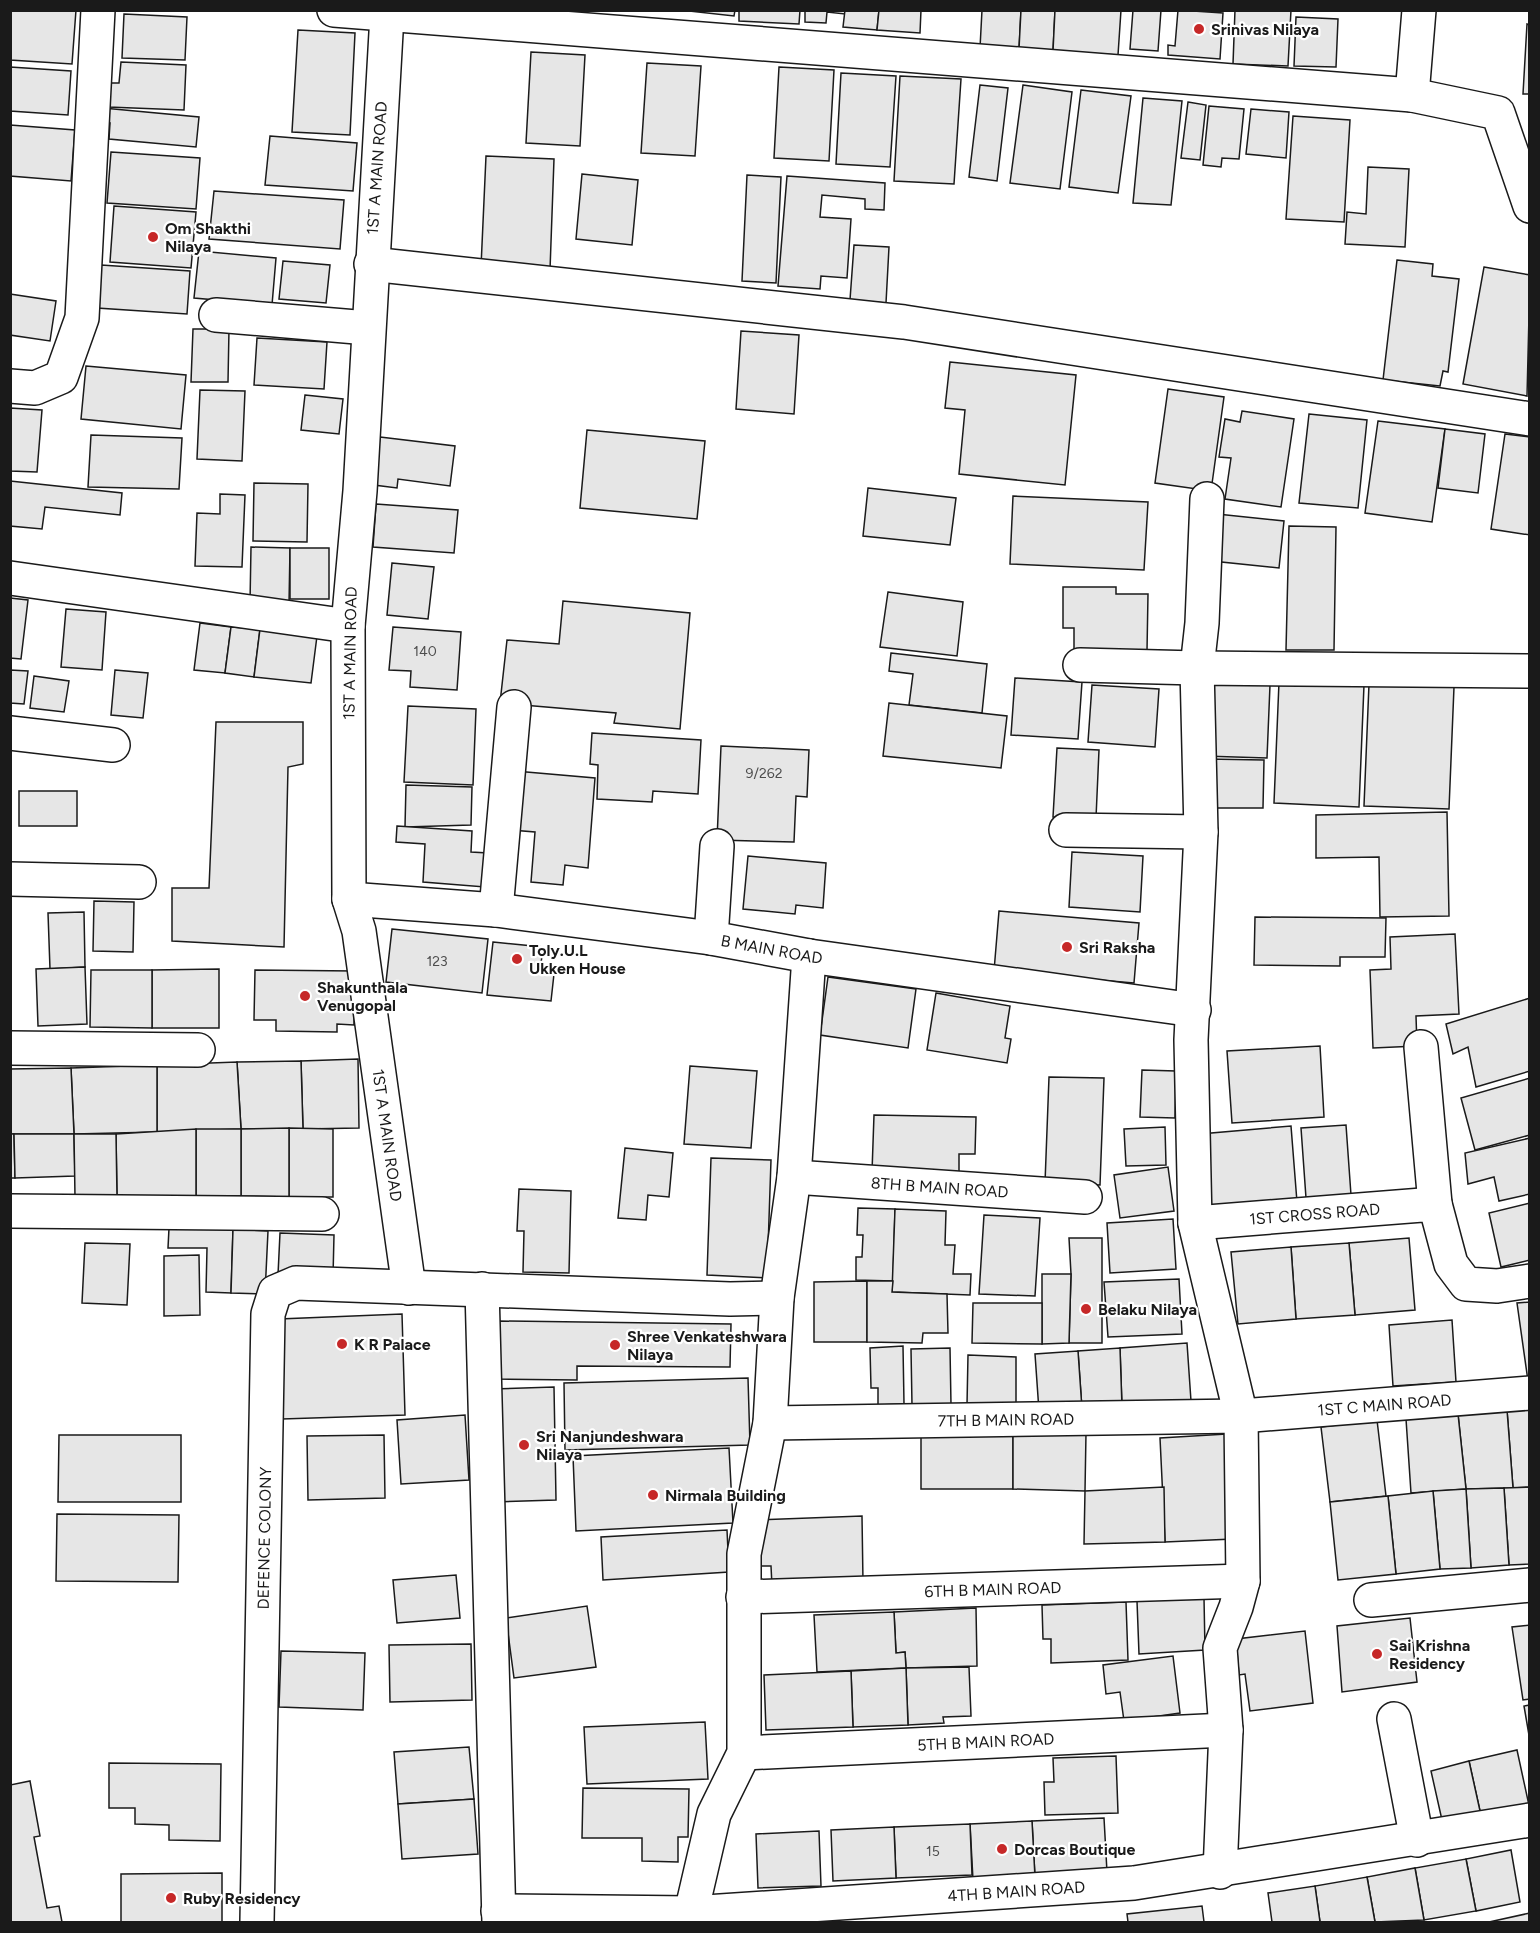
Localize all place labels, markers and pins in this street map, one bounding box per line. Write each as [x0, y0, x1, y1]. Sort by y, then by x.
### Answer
place label: Srinivas Nilaya [1211, 20, 1319, 39]
marker: Srinivas Nilaya [1192, 22, 1206, 36]
place label: Om Shakthi Nilaya [165, 219, 251, 256]
marker: Om Shakthi Nilaya [146, 230, 160, 244]
place label: Sri Raksha [1079, 938, 1155, 957]
marker: Sri Raksha [1060, 940, 1074, 954]
place label: Toly.U.L Ukken House [529, 941, 626, 978]
marker: Toly.U.L Ukken House [510, 952, 524, 966]
place label: Shakunthala Venugopal [317, 978, 408, 1015]
marker: Shakunthala Venugopal [298, 989, 312, 1003]
place label: Belaku Nilaya [1098, 1300, 1197, 1319]
marker: Belaku Nilaya [1079, 1302, 1093, 1316]
place label: Shree Venkateshwara Nilaya [627, 1327, 787, 1364]
place label: K R Palace [354, 1335, 431, 1354]
marker: K R Palace [335, 1337, 349, 1351]
marker: Shree Venkateshwara Nilaya [608, 1338, 622, 1352]
place label: Sri Nanjundeshwara Nilaya [536, 1427, 684, 1464]
marker: Sri Nanjundeshwara Nilaya [517, 1438, 531, 1452]
place label: Nirmala Building [665, 1486, 786, 1505]
marker: Nirmala Building [646, 1488, 660, 1502]
place label: Sai Krishna Residency [1389, 1636, 1470, 1673]
marker: Sai Krishna Residency [1370, 1647, 1384, 1661]
place label: Dorcas Boutique [1014, 1840, 1135, 1859]
marker: Dorcas Boutique [995, 1842, 1009, 1856]
place label: Ruby Residency [183, 1889, 301, 1908]
marker: Ruby Residency [164, 1891, 178, 1905]

